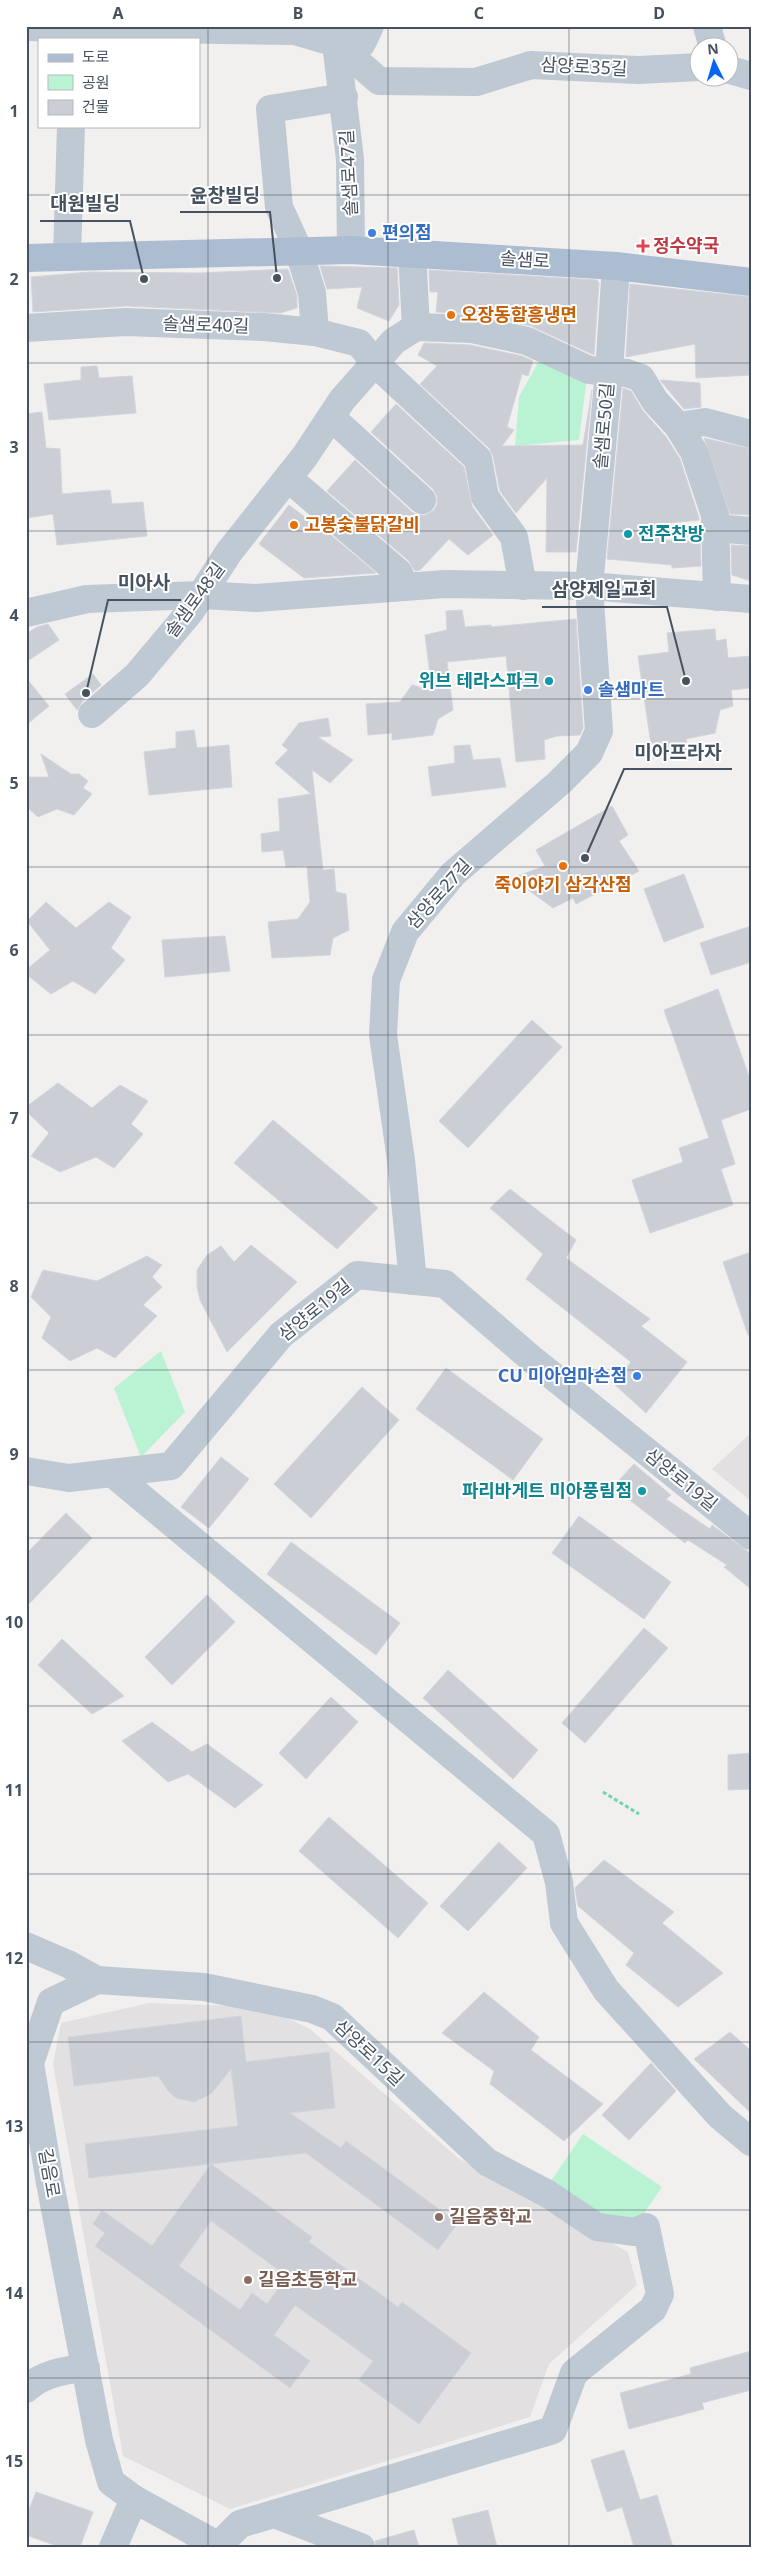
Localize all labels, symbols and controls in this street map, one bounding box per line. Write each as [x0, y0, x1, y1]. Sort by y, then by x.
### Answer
text: A [112, 2, 124, 24]
text: B [293, 2, 303, 24]
text: C [474, 2, 484, 24]
text: D [653, 2, 665, 24]
legend [38, 38, 200, 128]
north arrow [690, 38, 740, 88]
text: N [706, 39, 719, 59]
text: 도로 [82, 46, 110, 66]
street label: 삼양로35길 [540, 52, 628, 80]
text: 공원 [82, 72, 110, 92]
text: 건물 [82, 96, 110, 116]
text: 1 [9, 100, 19, 122]
street label: 솔샘로47길 [334, 129, 362, 217]
callout: 윤창빌딩 [180, 178, 270, 212]
text: 윤창빌딩 [190, 182, 260, 208]
callout: 대원빌딩 [40, 187, 130, 221]
text: 대원빌딩 [50, 190, 120, 216]
place label: 편의점 [382, 220, 432, 244]
marker: 편의점 [366, 227, 378, 239]
place label: 정수약국 [653, 233, 719, 257]
marker: 정수약국 [637, 240, 649, 252]
street label: 솔샘로 [499, 245, 551, 273]
text: 2 [9, 268, 19, 290]
place label: 오장동함흥냉면 [461, 302, 577, 326]
marker: 오장동함흥냉면 [445, 309, 457, 321]
street label: 솔샘로40길 [162, 310, 250, 338]
street label: 솔샘로50길 [587, 382, 619, 470]
text: 3 [9, 436, 19, 458]
place label: 고봉숯불닭갈비 [304, 512, 420, 536]
marker: 고봉숯불닭갈비 [288, 519, 300, 531]
place label: 전주찬방 [638, 521, 704, 545]
marker: 전주찬방 [622, 528, 634, 540]
street label: 솔샘로48길 [159, 557, 229, 642]
callout: 미아사 [108, 566, 181, 600]
text: 미아사 [118, 569, 171, 595]
callout: 삼양제일교회 [542, 573, 667, 607]
text: 삼양제일교회 [552, 576, 656, 602]
text: 4 [9, 604, 19, 626]
place label: 위브 테라스파크 [418, 668, 539, 692]
marker: 위브 테라스파크 [543, 675, 555, 687]
place label: 솔샘마트 [598, 677, 664, 701]
marker: 솔샘마트 [582, 684, 594, 696]
callout: 미아프라자 [624, 735, 732, 769]
text: 미아프라자 [634, 739, 722, 765]
text: 5 [9, 772, 19, 794]
street label: 삼양로27길 [400, 853, 476, 934]
marker: 죽이야기 삼각산점 [557, 860, 569, 872]
place label: 죽이야기 삼각산점 [494, 872, 632, 896]
text: 6 [9, 939, 19, 961]
text: 7 [9, 1107, 19, 1129]
street label: 삼양로19길 [273, 1273, 356, 1346]
text: 8 [9, 1275, 19, 1297]
place label: CU 미아엄마손점 [498, 1363, 627, 1387]
marker: CU 미아엄마손점 [631, 1370, 643, 1382]
text: 9 [9, 1443, 19, 1465]
street label: 삼양로19길 [640, 1443, 723, 1516]
place label: 파리바게트 미아풍림점 [462, 1478, 632, 1502]
marker: 파리바게트 미아풍림점 [636, 1485, 648, 1497]
text: 10 [5, 1611, 23, 1633]
text: 11 [5, 1779, 23, 1801]
text: 12 [5, 1947, 23, 1969]
street label: 삼양로15길 [330, 2014, 410, 2091]
text: 13 [5, 2115, 23, 2137]
street label: 길음로 [34, 2146, 66, 2199]
place label: 길음중학교 [449, 2204, 532, 2228]
marker: 길음중학교 [433, 2211, 445, 2223]
place label: 길음초등학교 [258, 2267, 357, 2291]
marker: 길음초등학교 [242, 2274, 254, 2286]
text: 14 [5, 2282, 23, 2304]
text: 15 [5, 2450, 23, 2472]

